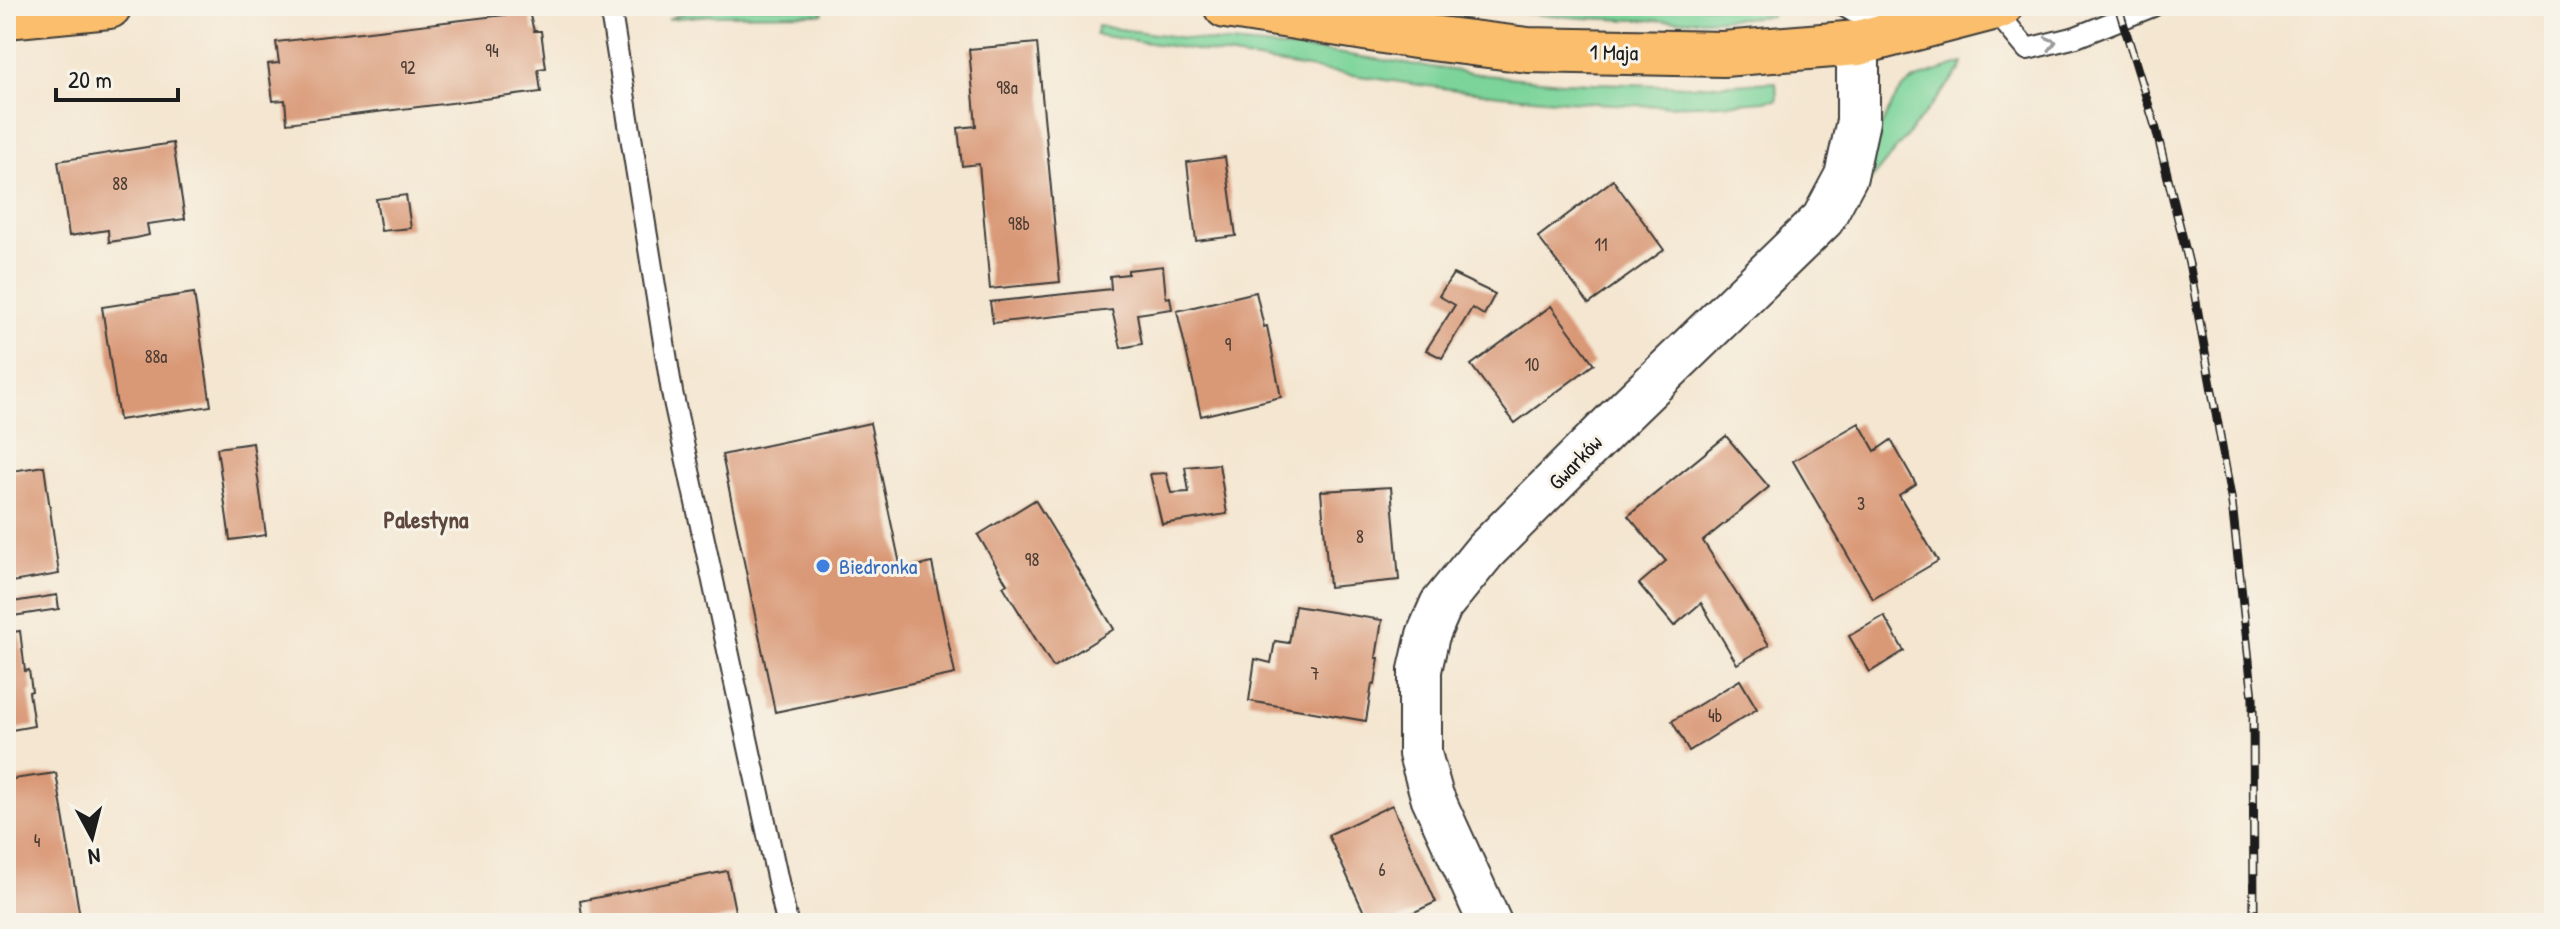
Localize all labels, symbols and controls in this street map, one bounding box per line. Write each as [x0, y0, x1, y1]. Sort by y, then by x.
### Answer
one-way arrow [2044, 35, 2058, 52]
street label: 1 Maja [1589, 37, 1639, 67]
house number: 94 [485, 38, 499, 63]
scale bar [56, 52, 178, 102]
house number: 92 [400, 55, 416, 80]
text: 20 m [68, 63, 112, 95]
house number: 98a [996, 75, 1018, 100]
house number: 88 [112, 171, 128, 196]
house number: 98b [1008, 211, 1030, 236]
house number: 11 [1594, 232, 1608, 257]
house number: 9 [1225, 332, 1232, 357]
house number: 88a [145, 344, 167, 369]
house number: 10 [1525, 352, 1539, 377]
street label: Gwarków [1541, 428, 1609, 496]
house number: 3 [1857, 491, 1865, 516]
district label: Palestyna [384, 503, 469, 536]
house number: 8 [1356, 524, 1364, 549]
house number: 98 [1025, 547, 1039, 572]
place label: Biedronka [839, 551, 918, 581]
marker: Biedronka [814, 557, 832, 575]
house number: 7 [1311, 661, 1320, 686]
house number: 4b [1708, 703, 1722, 728]
north arrow [52, 797, 132, 877]
house number: 4 [34, 828, 41, 853]
text: N [87, 841, 102, 872]
house number: 6 [1378, 857, 1386, 882]

